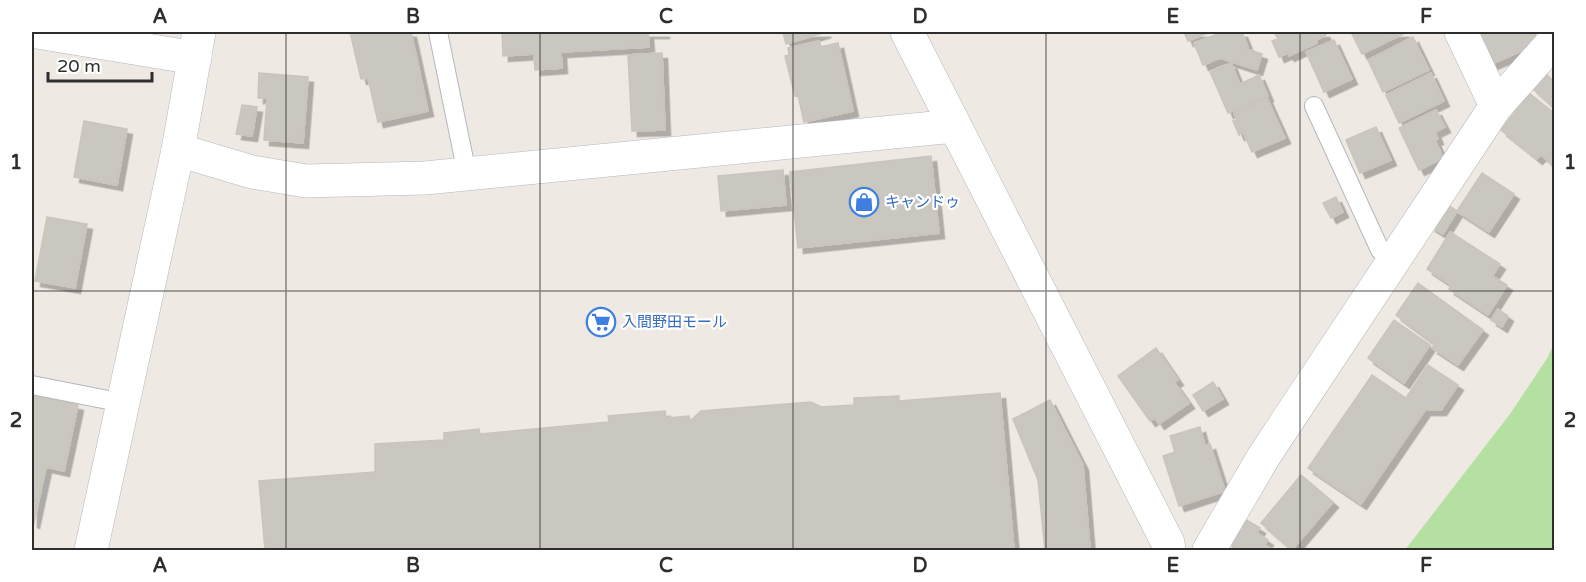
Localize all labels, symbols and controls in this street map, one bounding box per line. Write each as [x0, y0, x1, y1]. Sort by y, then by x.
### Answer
text: A [153, 5, 168, 29]
text: B [406, 5, 420, 29]
text: C [659, 5, 673, 29]
text: D [912, 5, 928, 29]
text: E [1167, 5, 1180, 29]
text: F [1420, 5, 1432, 29]
scale bar [48, 45, 152, 83]
text: 20 m [57, 55, 101, 77]
text: 1 [10, 151, 22, 175]
text: 1 [1564, 151, 1576, 175]
shop icon: キャンドゥ [848, 186, 880, 218]
place label: キャンドゥ [885, 193, 960, 211]
supermarket icon: 入間野田モール [585, 306, 617, 338]
place label: 入間野田モール [622, 313, 727, 331]
text: 2 [10, 409, 22, 433]
text: 2 [1564, 409, 1576, 433]
text: A [153, 554, 168, 578]
text: B [406, 554, 420, 578]
text: C [659, 554, 673, 578]
text: D [912, 554, 928, 578]
text: E [1167, 554, 1180, 578]
text: F [1420, 554, 1432, 578]

